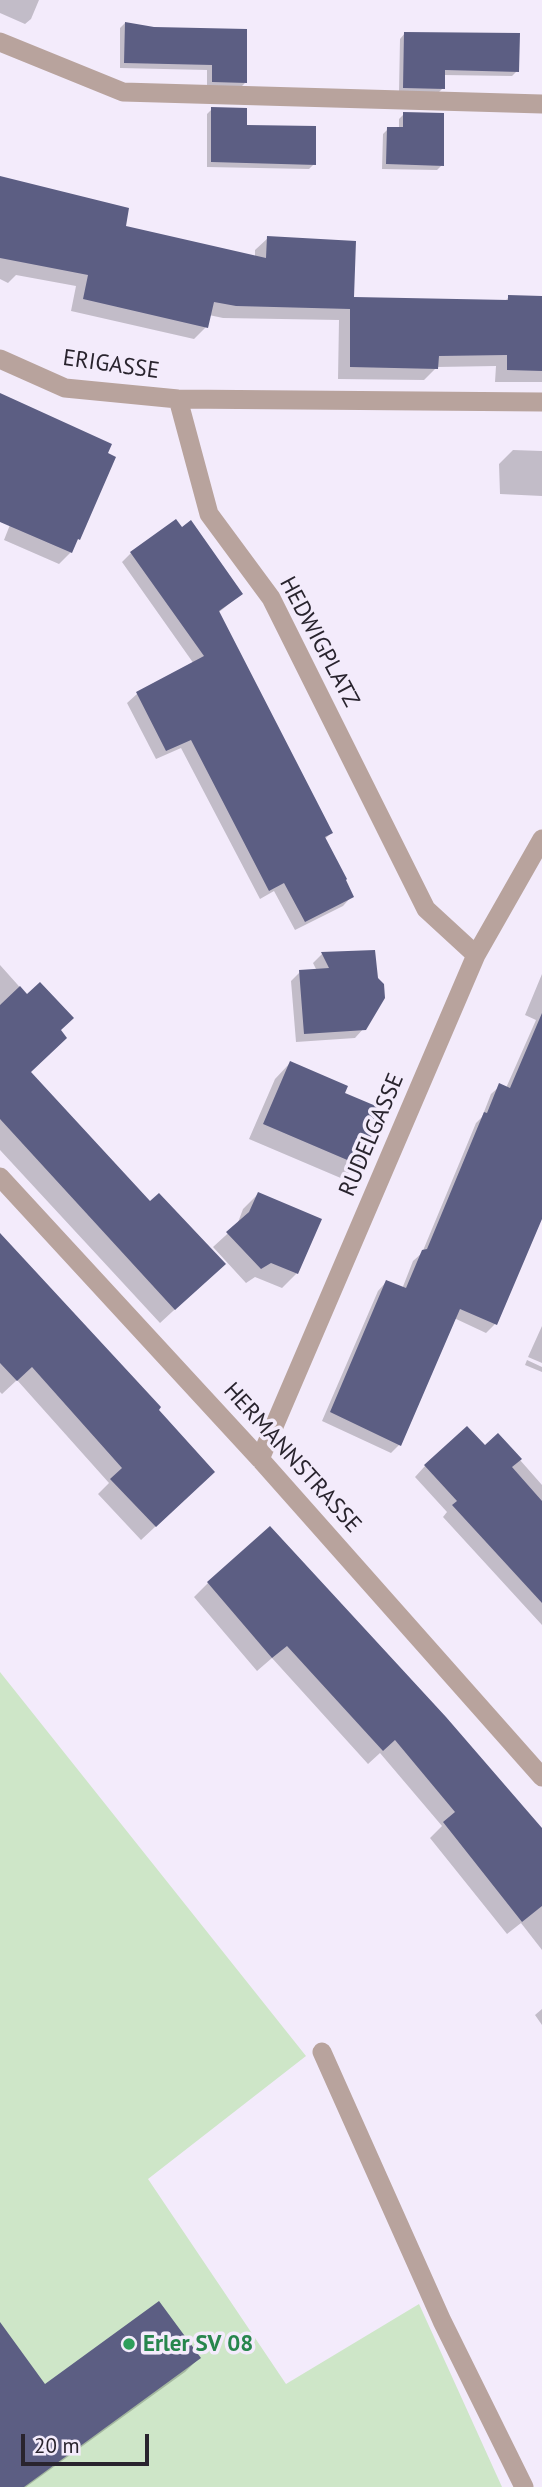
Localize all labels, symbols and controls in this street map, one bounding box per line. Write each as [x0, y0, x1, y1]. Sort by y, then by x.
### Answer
street label: ERIGASSE [61, 345, 161, 385]
street label: HEDWIGPLATZ [273, 572, 365, 712]
street label: RUDELGASSE [334, 1069, 410, 1201]
street label: HERMANNSTRASSE [217, 1377, 367, 1539]
place label: Erler SV 08 [143, 2330, 253, 2358]
marker: Erler SV 08 [121, 2336, 137, 2352]
scale bar [24, 2420, 152, 2464]
text: 20 m [34, 2432, 80, 2459]

